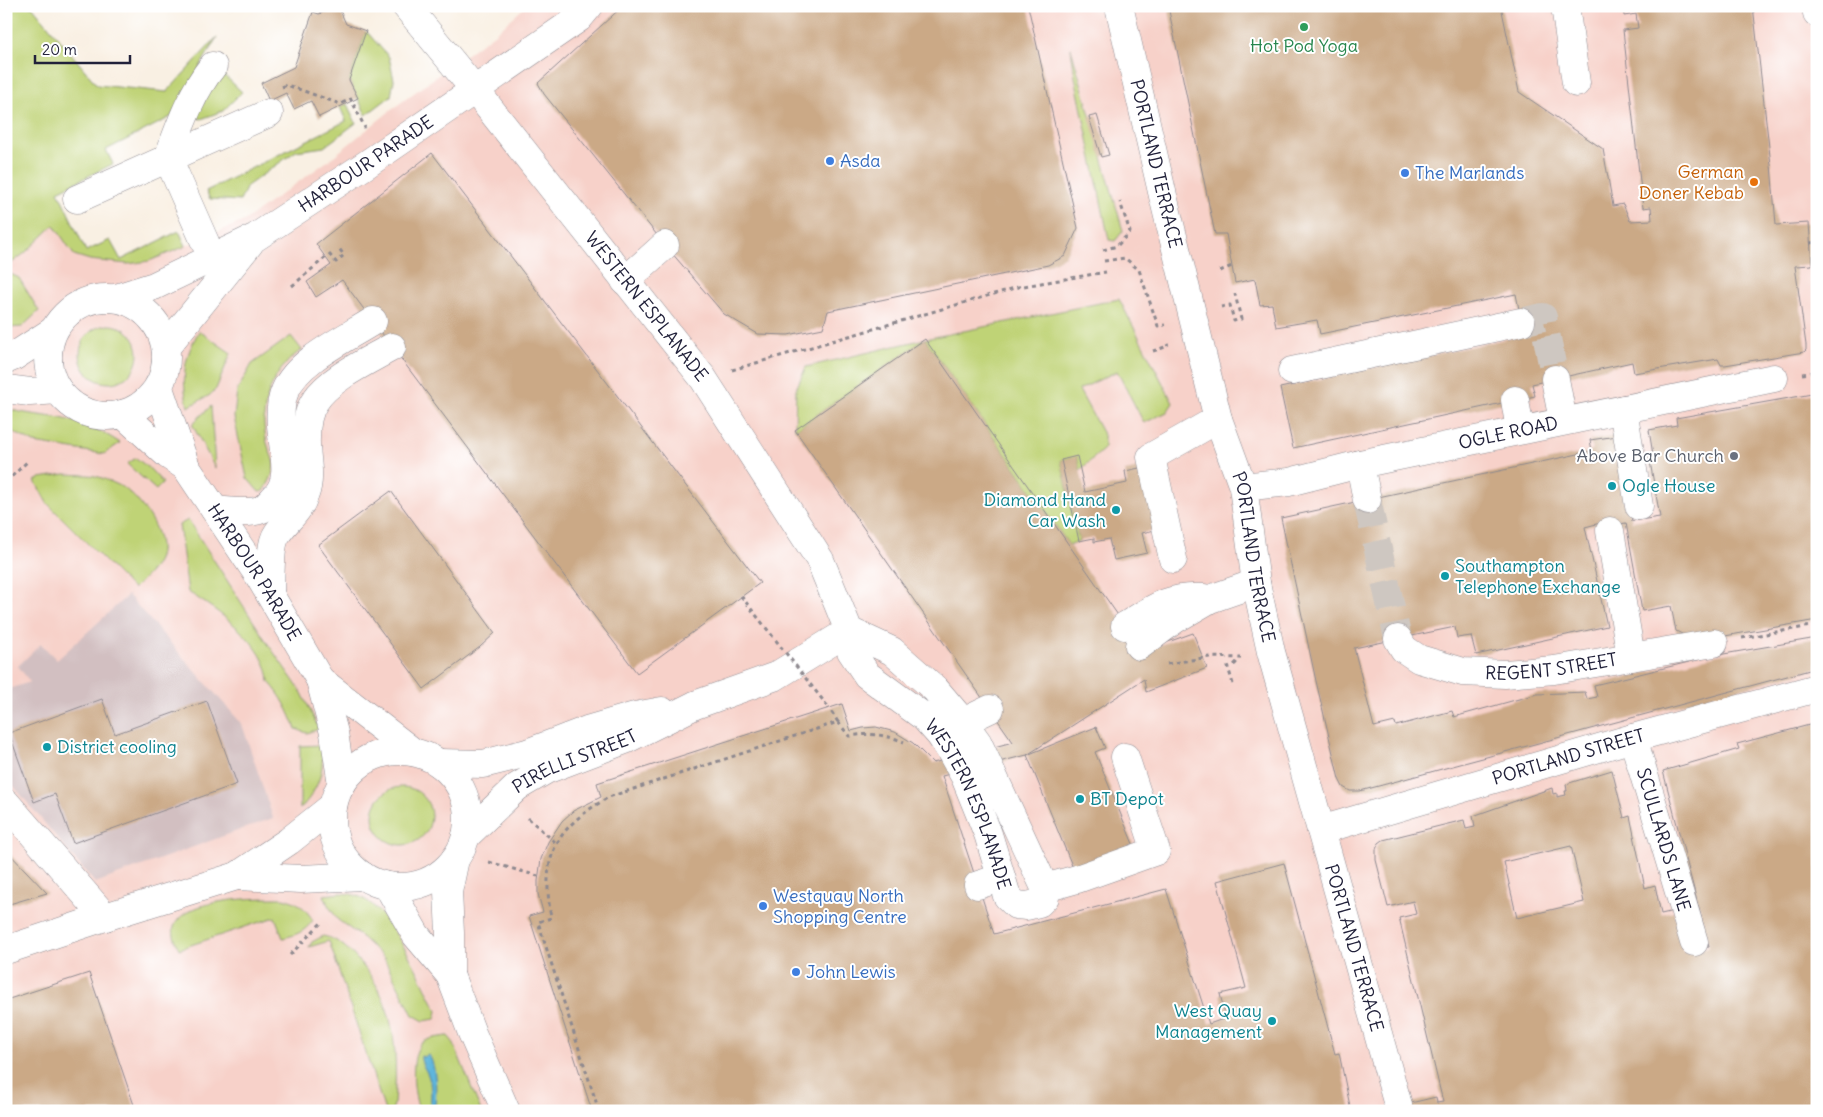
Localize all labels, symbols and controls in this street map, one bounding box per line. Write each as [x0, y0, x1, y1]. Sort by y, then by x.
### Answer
marker: Hot Pod Yoga [1298, 21, 1310, 33]
scale bar [35, 32, 130, 64]
place label: Hot Pod Yoga [1250, 34, 1358, 57]
text: 20 m [42, 40, 77, 59]
street label: PORTLAND TERRACE [1125, 77, 1187, 250]
street label: HARBOUR PARADE [294, 110, 438, 217]
place label: Asda [840, 149, 881, 172]
marker: Asda [824, 155, 836, 167]
place label: German Doner Kebab [1639, 160, 1744, 204]
place label: The Marlands [1415, 161, 1524, 184]
marker: The Marlands [1399, 167, 1411, 179]
marker: German Doner Kebab [1748, 176, 1760, 188]
street label: WESTERN ESPLANADE [580, 227, 713, 386]
street label: OGLE ROAD [1456, 411, 1560, 454]
place label: Above Bar Church [1577, 444, 1724, 467]
marker: Above Bar Church [1728, 450, 1740, 462]
street label: PORTLAND TERRACE [1227, 468, 1281, 644]
place label: Ogle House [1622, 474, 1715, 497]
marker: Ogle House [1606, 480, 1618, 492]
place label: Diamond Hand Car Wash [984, 488, 1106, 532]
street label: HARBOUR PARADE [203, 499, 306, 645]
marker: Diamond Hand Car Wash [1110, 504, 1122, 516]
place label: Southampton Telephone Exchange [1455, 554, 1621, 598]
marker: Southampton Telephone Exchange [1439, 570, 1451, 582]
street label: REGENT STREET [1484, 648, 1619, 685]
street label: WESTERN ESPLANADE [920, 714, 1016, 892]
street label: PORTLAND STREET [1490, 723, 1647, 790]
street label: PIRELLI STREET [508, 724, 641, 798]
place label: District cooling [57, 735, 177, 758]
marker: District cooling [41, 741, 53, 753]
street label: SCULLARDS LANE [1632, 765, 1696, 914]
place label: BT Depot [1090, 787, 1164, 810]
marker: BT Depot [1074, 793, 1086, 805]
street label: PORTLAND TERRACE [1320, 861, 1389, 1034]
place label: Westquay North Shopping Centre [773, 884, 907, 928]
marker: Westquay North Shopping Centre [757, 900, 769, 912]
place label: John Lewis [806, 960, 896, 983]
marker: John Lewis [790, 966, 802, 978]
place label: West Quay Management [1155, 999, 1262, 1043]
marker: West Quay Management [1266, 1015, 1278, 1027]

